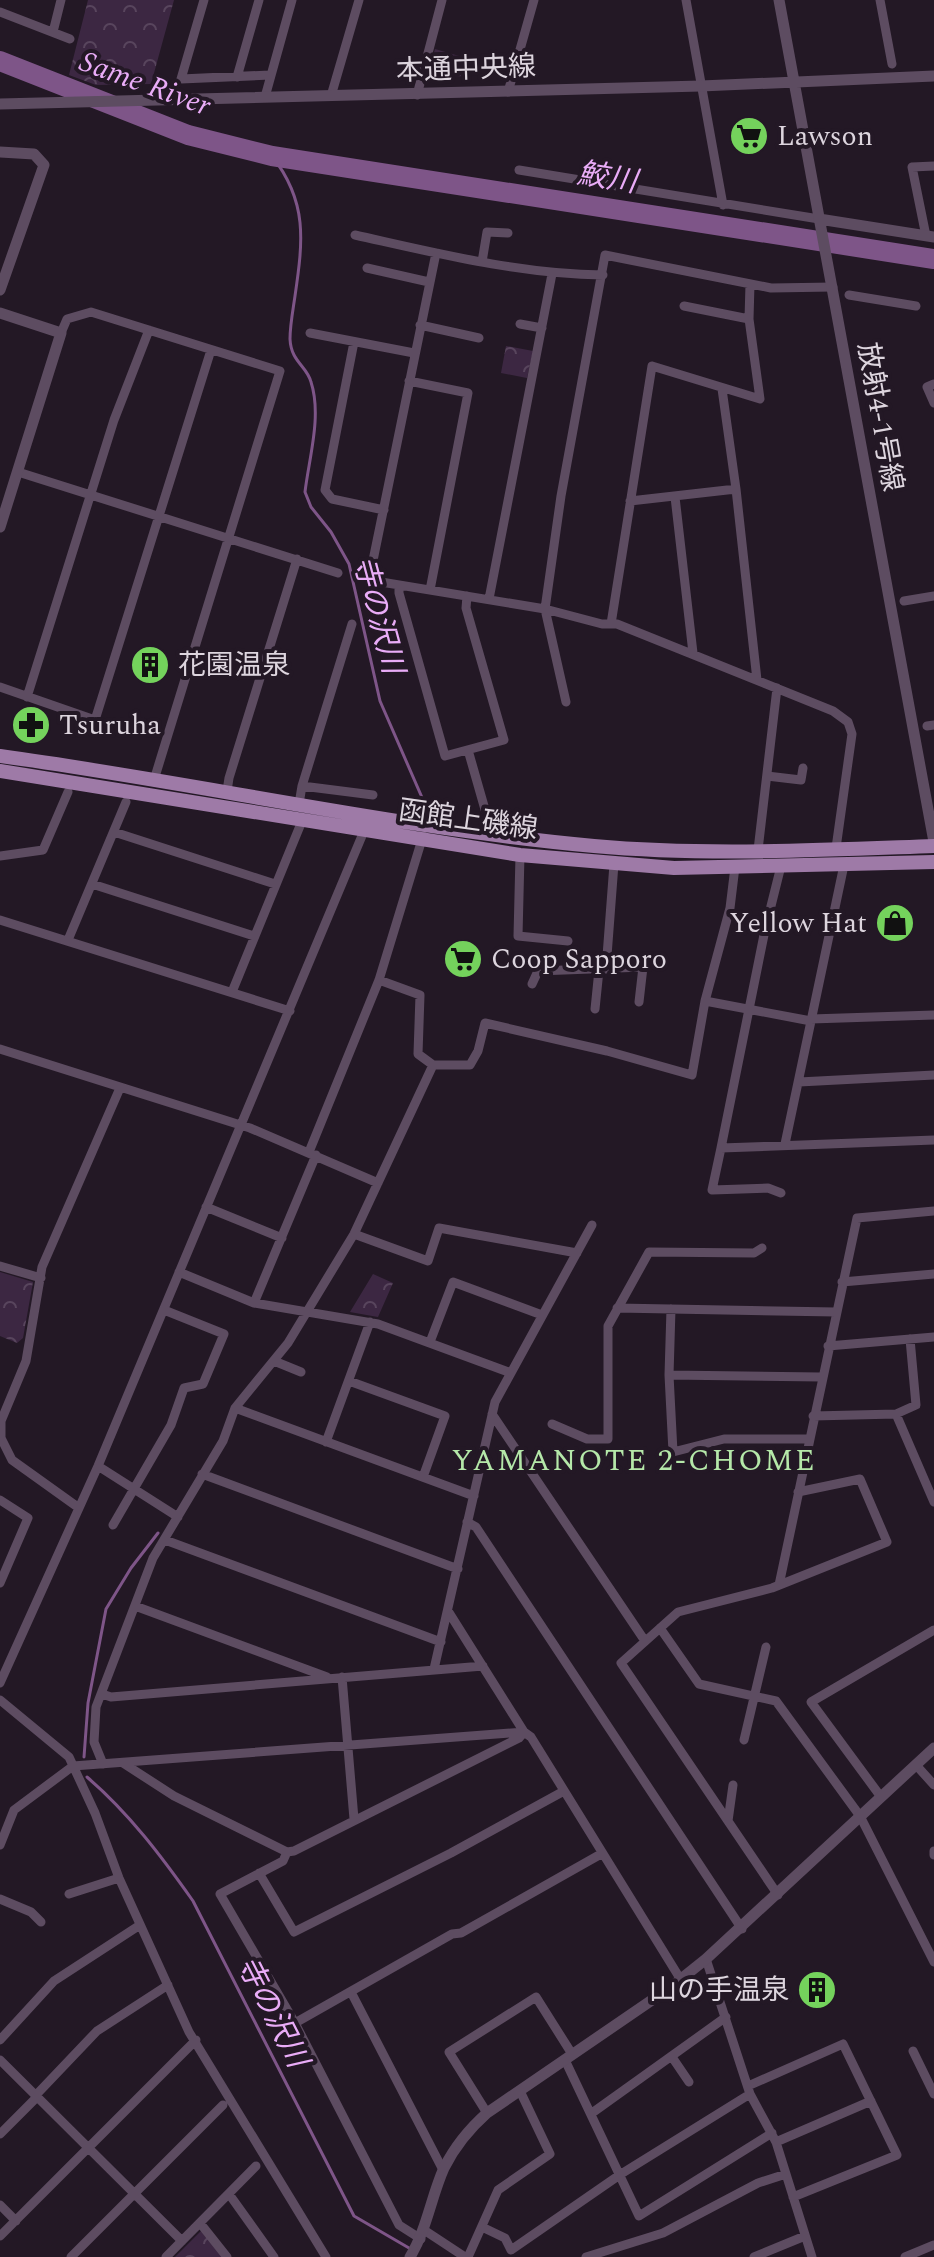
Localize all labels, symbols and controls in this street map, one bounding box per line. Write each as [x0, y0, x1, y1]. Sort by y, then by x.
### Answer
water label: Same River [73, 39, 218, 129]
street label: 本通中央線 [395, 45, 537, 93]
supermarket icon: Lawson [728, 115, 770, 157]
place label: Lawson [777, 115, 873, 158]
water label: 鮫川 [574, 151, 643, 206]
street label: 放射4-1号線 [846, 339, 914, 495]
water label: 寺の沢川 [340, 551, 417, 682]
building icon: 花園温泉 [129, 644, 171, 686]
place label: 花園温泉 [178, 644, 290, 687]
pharmacy icon: Tsuruha [10, 704, 52, 746]
place label: Tsuruha [59, 704, 161, 747]
street label: 函館上磯線 [396, 789, 540, 851]
place label: Yellow Hat [729, 902, 867, 945]
shop icon: Yellow Hat [874, 902, 916, 944]
supermarket icon: Coop Sapporo [442, 938, 484, 980]
place label: Coop Sapporo [491, 938, 667, 981]
district label: YAMANOTE 2-CHOME [451, 1438, 817, 1484]
water label: 寺の沢川 [224, 1948, 321, 2079]
place label: 山の手温泉 [649, 1969, 789, 2012]
building icon: 山の手温泉 [796, 1969, 838, 2011]

